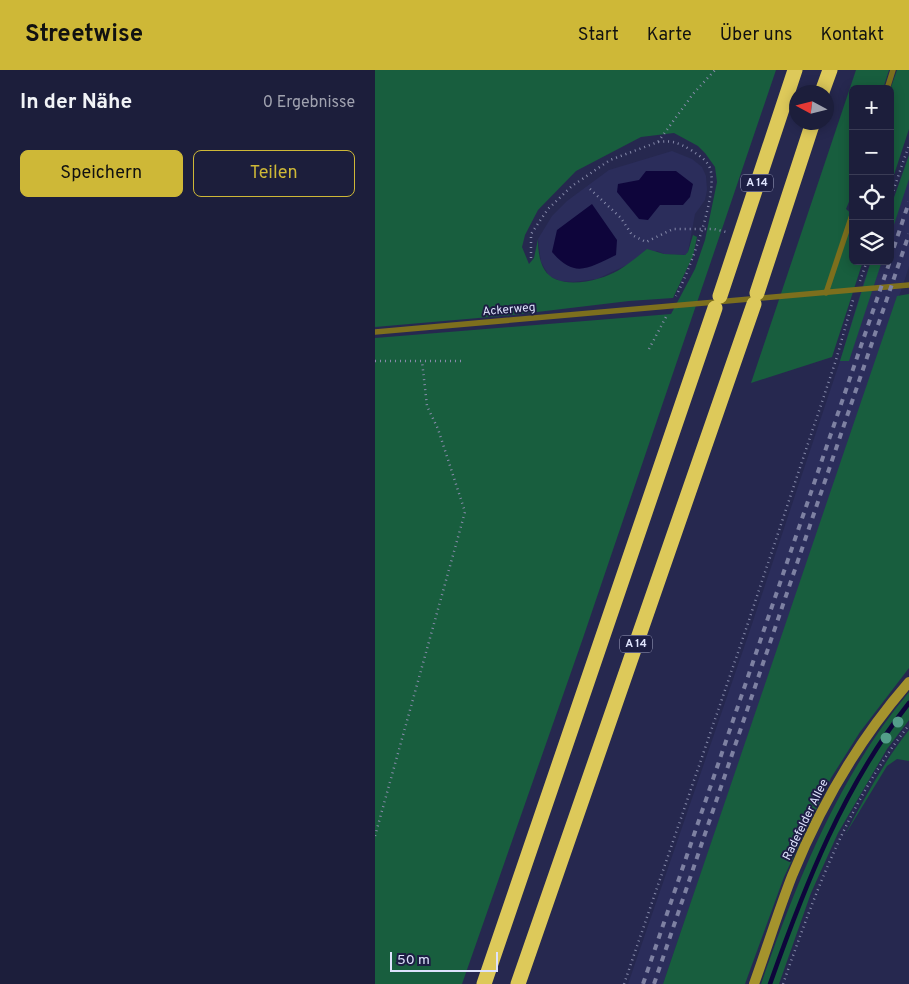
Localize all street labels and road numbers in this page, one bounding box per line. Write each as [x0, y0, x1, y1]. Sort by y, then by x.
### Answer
road number: A 14 [741, 175, 773, 192]
street label: Ackerweg [482, 300, 536, 320]
road number: A 14 [620, 636, 652, 652]
street label: Radefelder Allee [779, 777, 833, 863]

